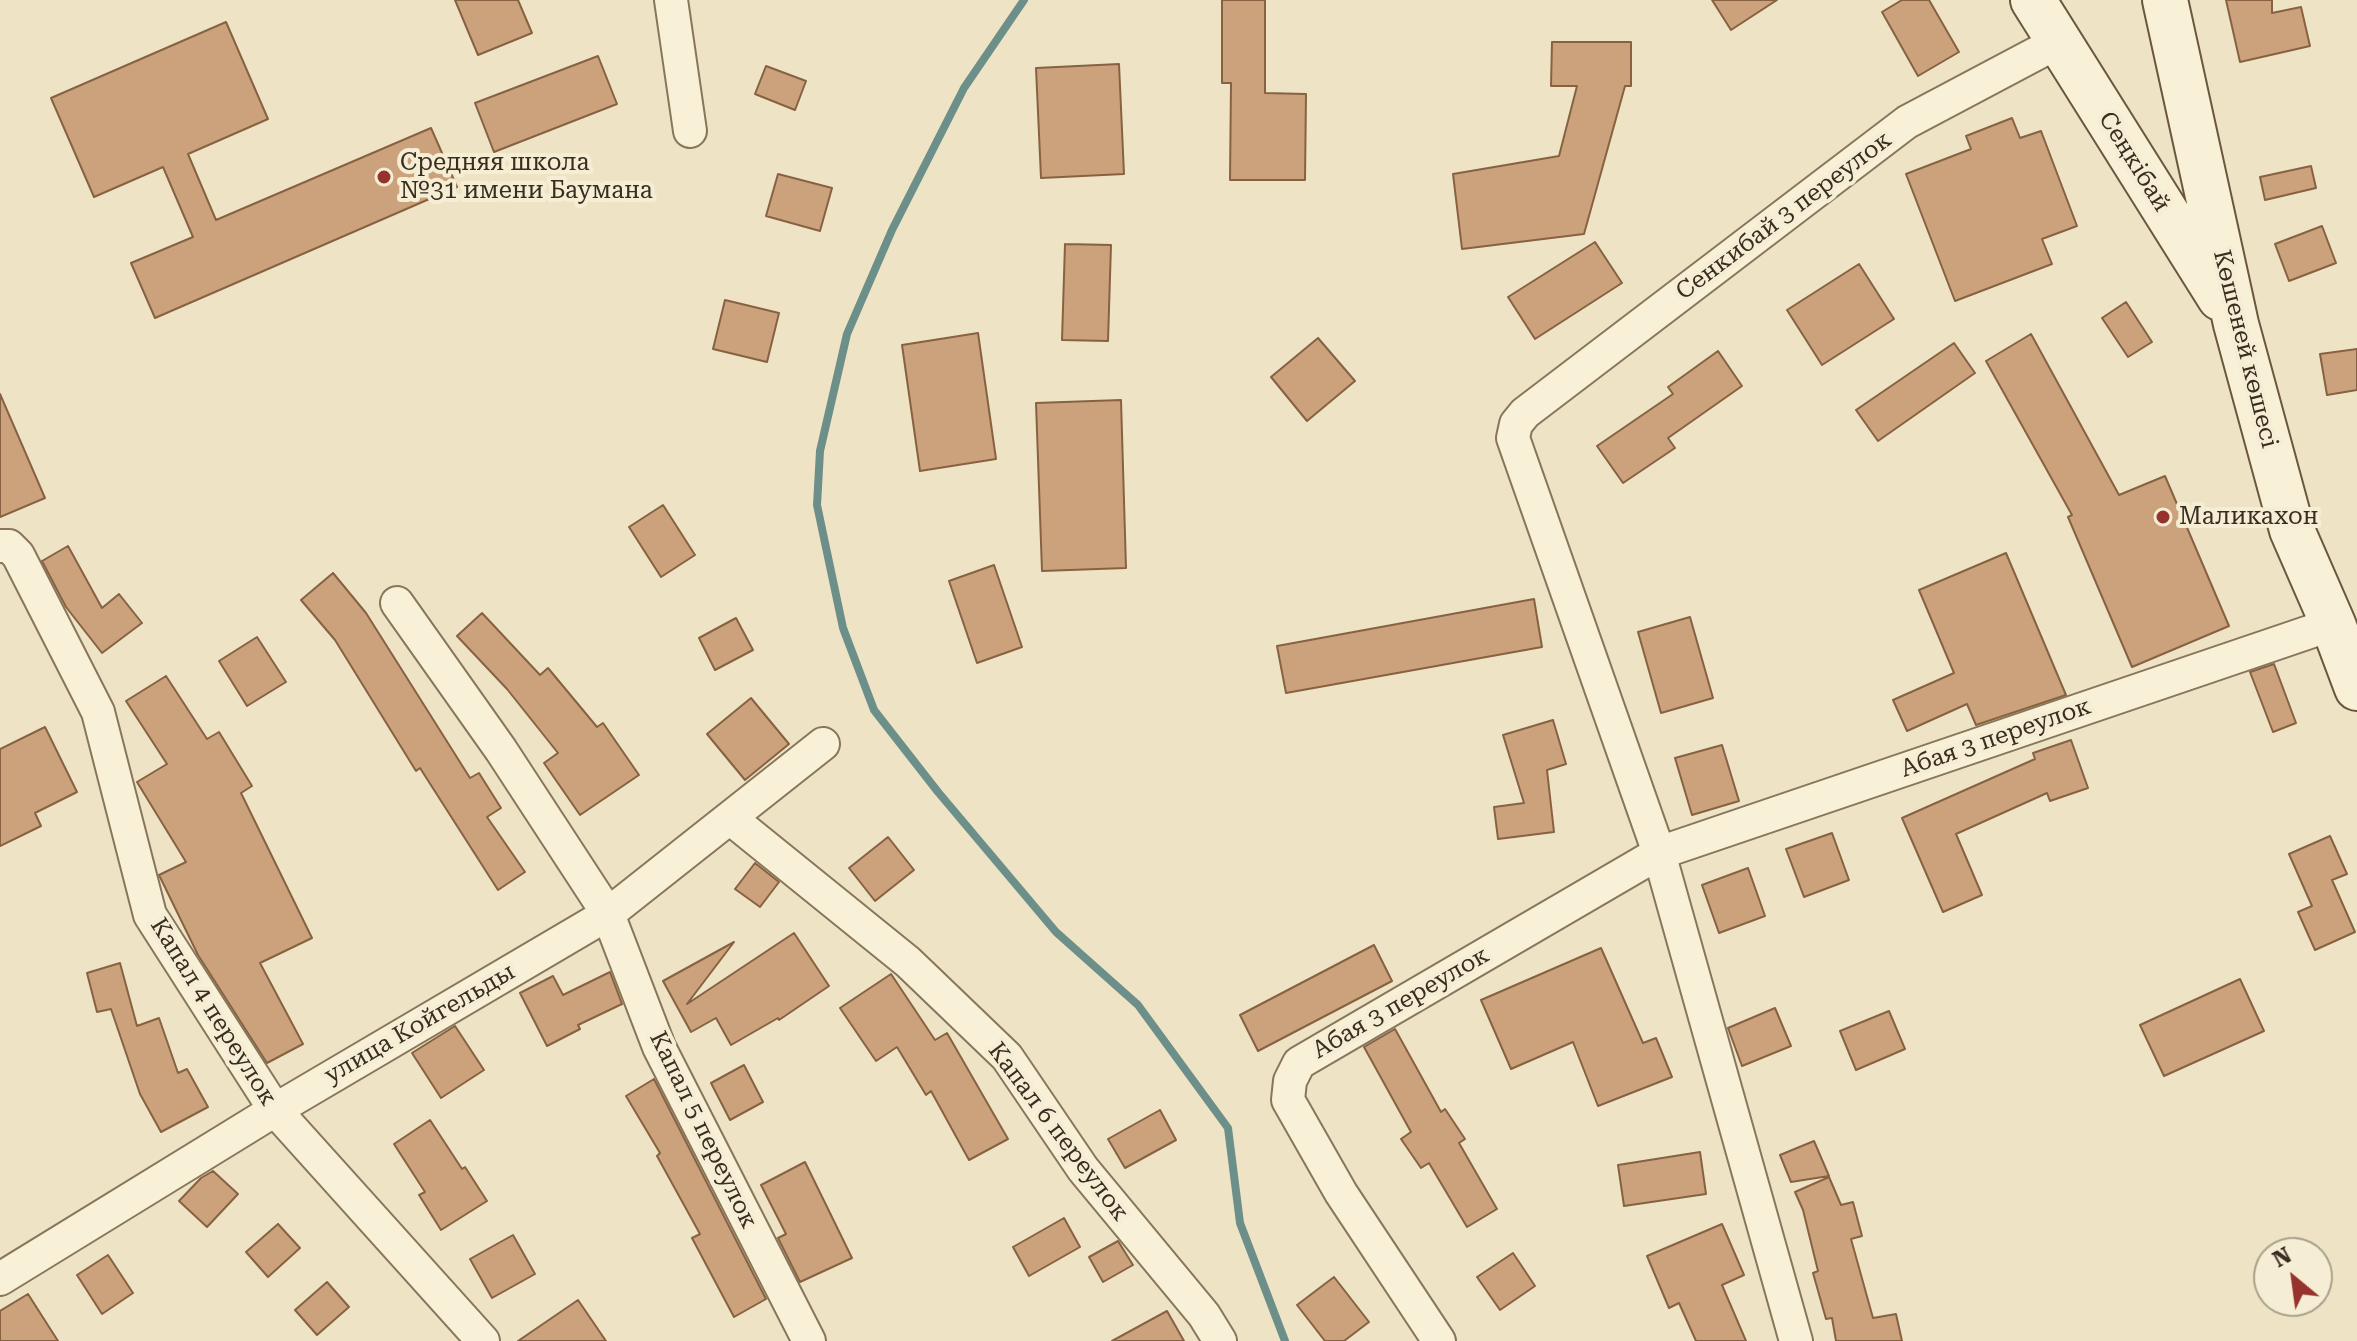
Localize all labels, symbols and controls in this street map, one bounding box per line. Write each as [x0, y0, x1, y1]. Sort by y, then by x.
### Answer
street label: Сеңкібай [2092, 107, 2176, 217]
street label: Сенкибай 3 переулок [1671, 126, 1897, 306]
place label: Средняя школа №31 имени Баумана [400, 149, 653, 205]
marker: Средняя школа №31 имени Баумана [375, 168, 393, 186]
street label: Көшеней көшесі [2206, 247, 2284, 451]
place label: Маликахон [2179, 503, 2318, 531]
marker: Маликахон [2154, 508, 2172, 526]
street label: Абая 3 переулок [1897, 692, 2095, 784]
street label: Капал 4 переулок [144, 913, 282, 1111]
street label: Абая 3 переулок [1308, 941, 1494, 1065]
street label: улица Койгельды [320, 958, 520, 1090]
street label: Капал 5 переулок [643, 1027, 763, 1233]
street label: Капал 6 переулок [982, 1037, 1134, 1227]
north arrow [2253, 1237, 2333, 1317]
text: N [2269, 1242, 2296, 1272]

